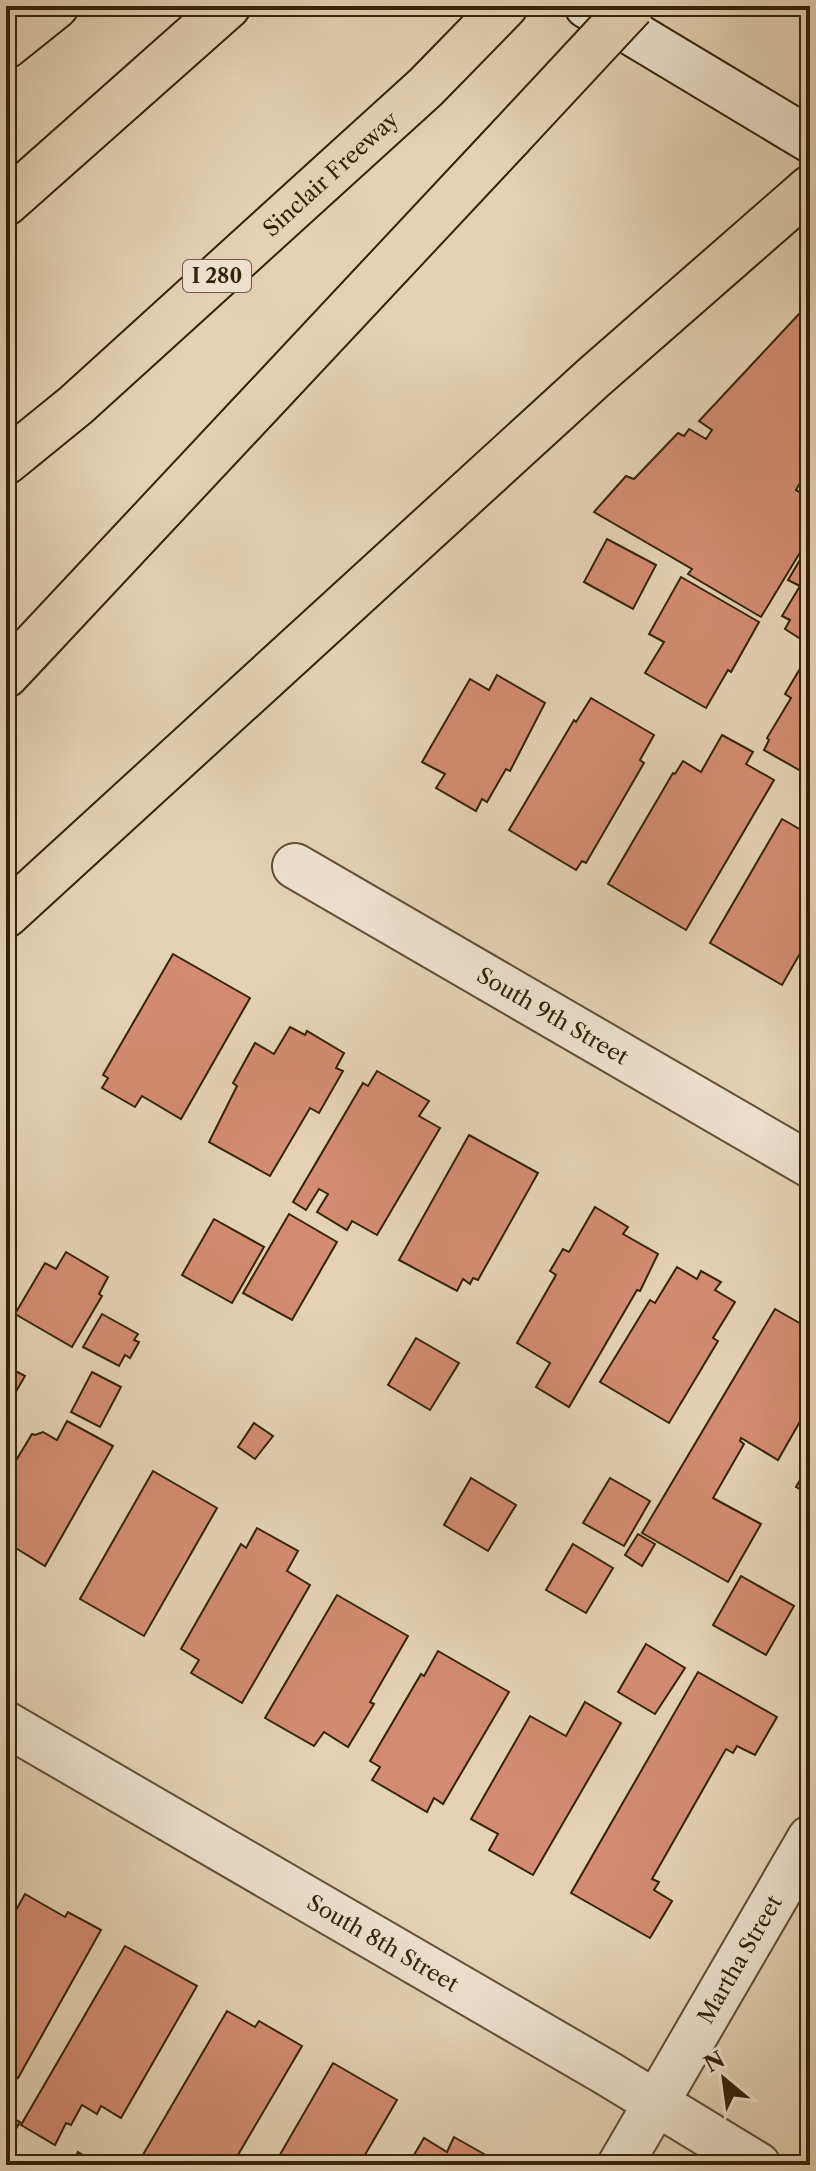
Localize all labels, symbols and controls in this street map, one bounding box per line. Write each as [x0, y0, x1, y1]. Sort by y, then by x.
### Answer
street label: Sinclair Freeway [257, 105, 404, 242]
road number: I 280 [183, 260, 251, 292]
street label: South 9th Street [472, 961, 633, 1070]
street label: South 8th Street [303, 1888, 464, 1998]
street label: Martha Street [692, 1890, 788, 2028]
north arrow [684, 2039, 764, 2119]
text: N [700, 2046, 729, 2078]

